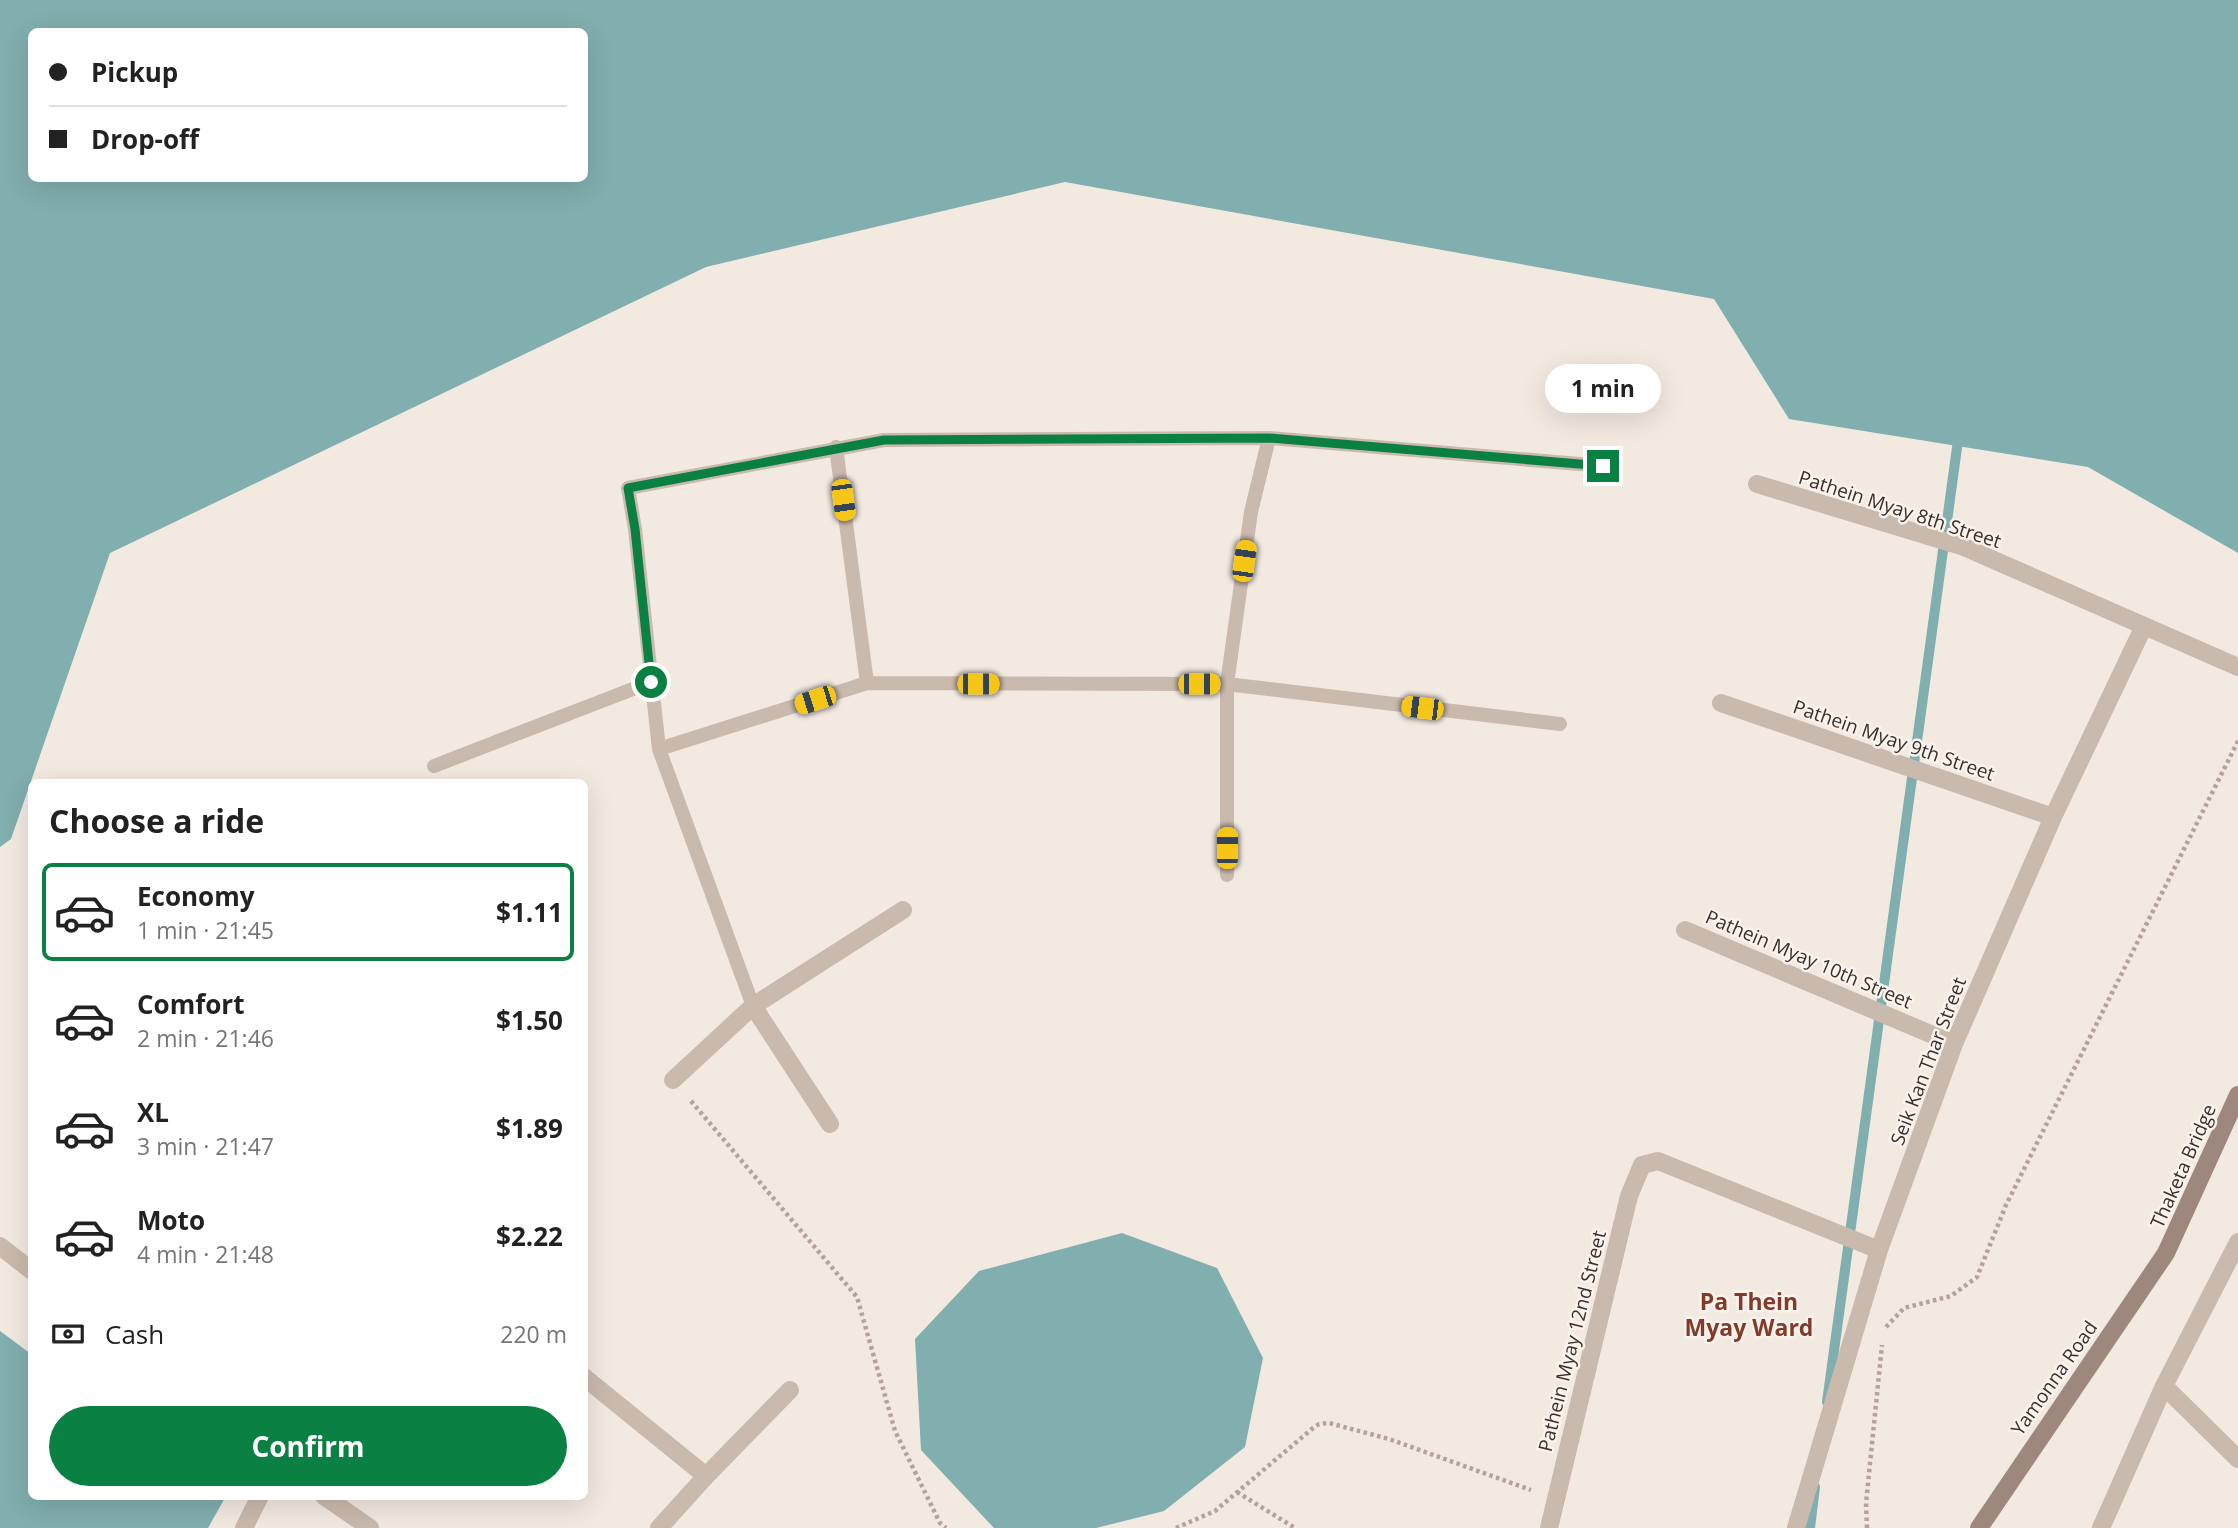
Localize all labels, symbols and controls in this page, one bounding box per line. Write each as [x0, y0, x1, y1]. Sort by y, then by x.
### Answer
text: Pickup [91, 54, 178, 90]
text: Drop-off [91, 121, 199, 157]
callout: 1 min [1545, 364, 1661, 414]
text: 1 min [1571, 372, 1635, 404]
route end [1587, 450, 1619, 482]
street label: Pathein Myay 8th Street [1795, 464, 2005, 554]
car [830, 478, 857, 522]
car [1231, 539, 1258, 583]
route start [635, 666, 667, 698]
car [958, 674, 1000, 695]
car [1179, 674, 1221, 695]
car [792, 684, 839, 716]
street label: Pathein Myay 9th Street [1790, 693, 1998, 787]
car [1400, 695, 1445, 721]
text: Choose a ride [49, 799, 264, 842]
car [1217, 827, 1238, 869]
text: Economy [137, 878, 255, 914]
icon: car [53, 881, 116, 944]
text: $1.11 [496, 894, 563, 930]
street label: Pathein Myay 10th Street [1702, 904, 1917, 1014]
text: 1 min · 21:45 [137, 914, 274, 946]
street label: Seik Kan Thar Street [1884, 973, 1972, 1149]
text: Comfort [137, 986, 244, 1022]
icon: car [53, 989, 116, 1052]
text: $1.50 [496, 1002, 563, 1038]
text: 2 min · 21:46 [137, 1022, 274, 1054]
text: XL [137, 1094, 169, 1130]
icon: car [53, 1097, 116, 1160]
street label: Thaketa Bridge [2144, 1100, 2222, 1232]
text: $1.89 [496, 1110, 563, 1146]
text: 3 min · 21:47 [137, 1130, 274, 1162]
text: Moto [137, 1202, 205, 1238]
icon: car [53, 1205, 116, 1268]
text: $2.22 [496, 1218, 563, 1254]
street label: Pathein Myay 12nd Street [1532, 1227, 1612, 1454]
text: 4 min · 21:48 [137, 1238, 274, 1270]
district label: Pa Thein Myay Ward [1685, 1285, 1813, 1343]
icon: cash [49, 1315, 87, 1353]
text: Cash [105, 1316, 164, 1352]
street label: Yamonna Road [2005, 1316, 2103, 1440]
text: 220 m [500, 1318, 567, 1350]
button: Confirm [49, 1406, 567, 1486]

